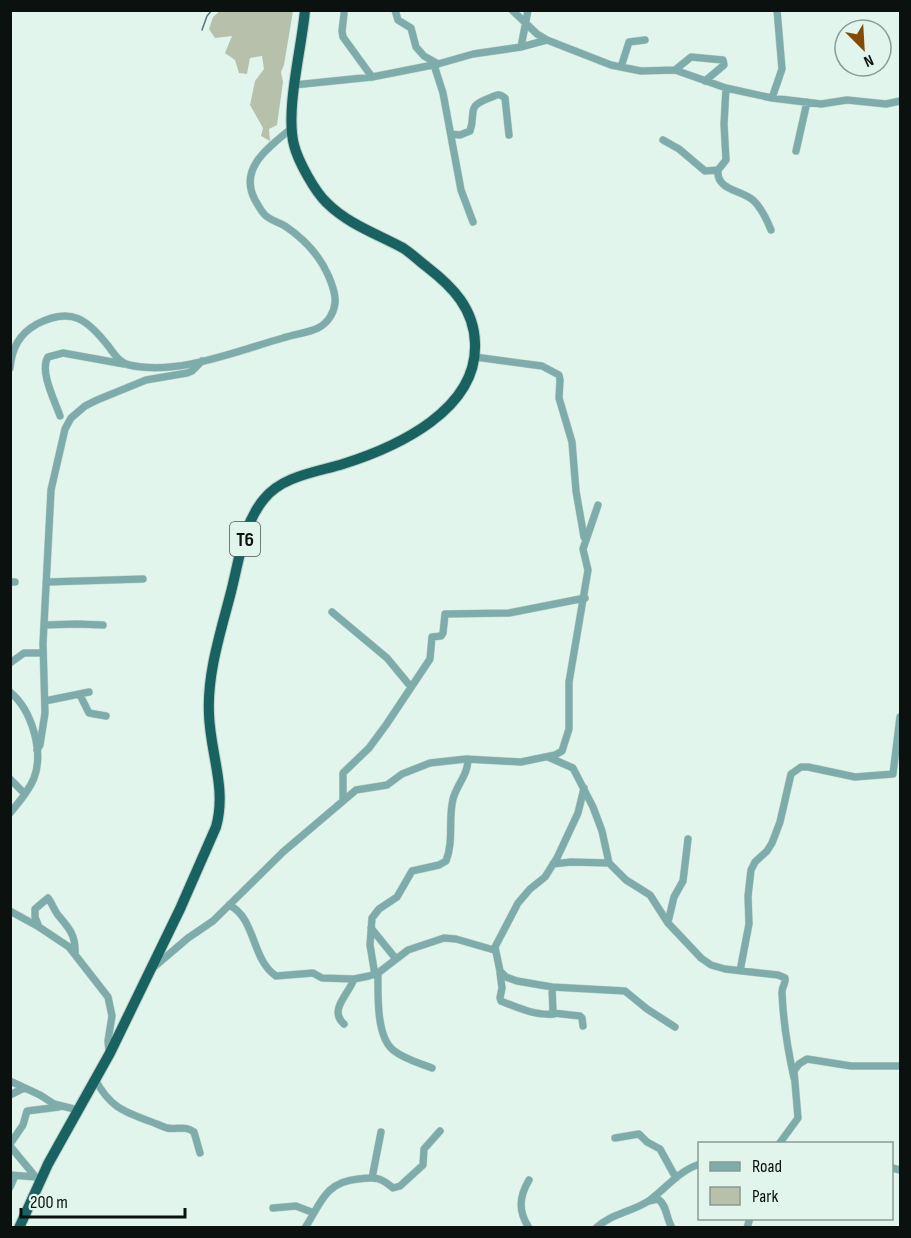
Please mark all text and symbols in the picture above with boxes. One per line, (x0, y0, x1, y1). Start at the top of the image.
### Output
north arrow (833, 18, 893, 78)
text: N (861, 50, 876, 71)
road number: T6 (230, 522, 260, 556)
legend (698, 1142, 893, 1220)
text: Road (752, 1156, 782, 1177)
scale bar (21, 1181, 184, 1219)
text: Park (752, 1186, 778, 1207)
text: 200 m (30, 1192, 68, 1213)

